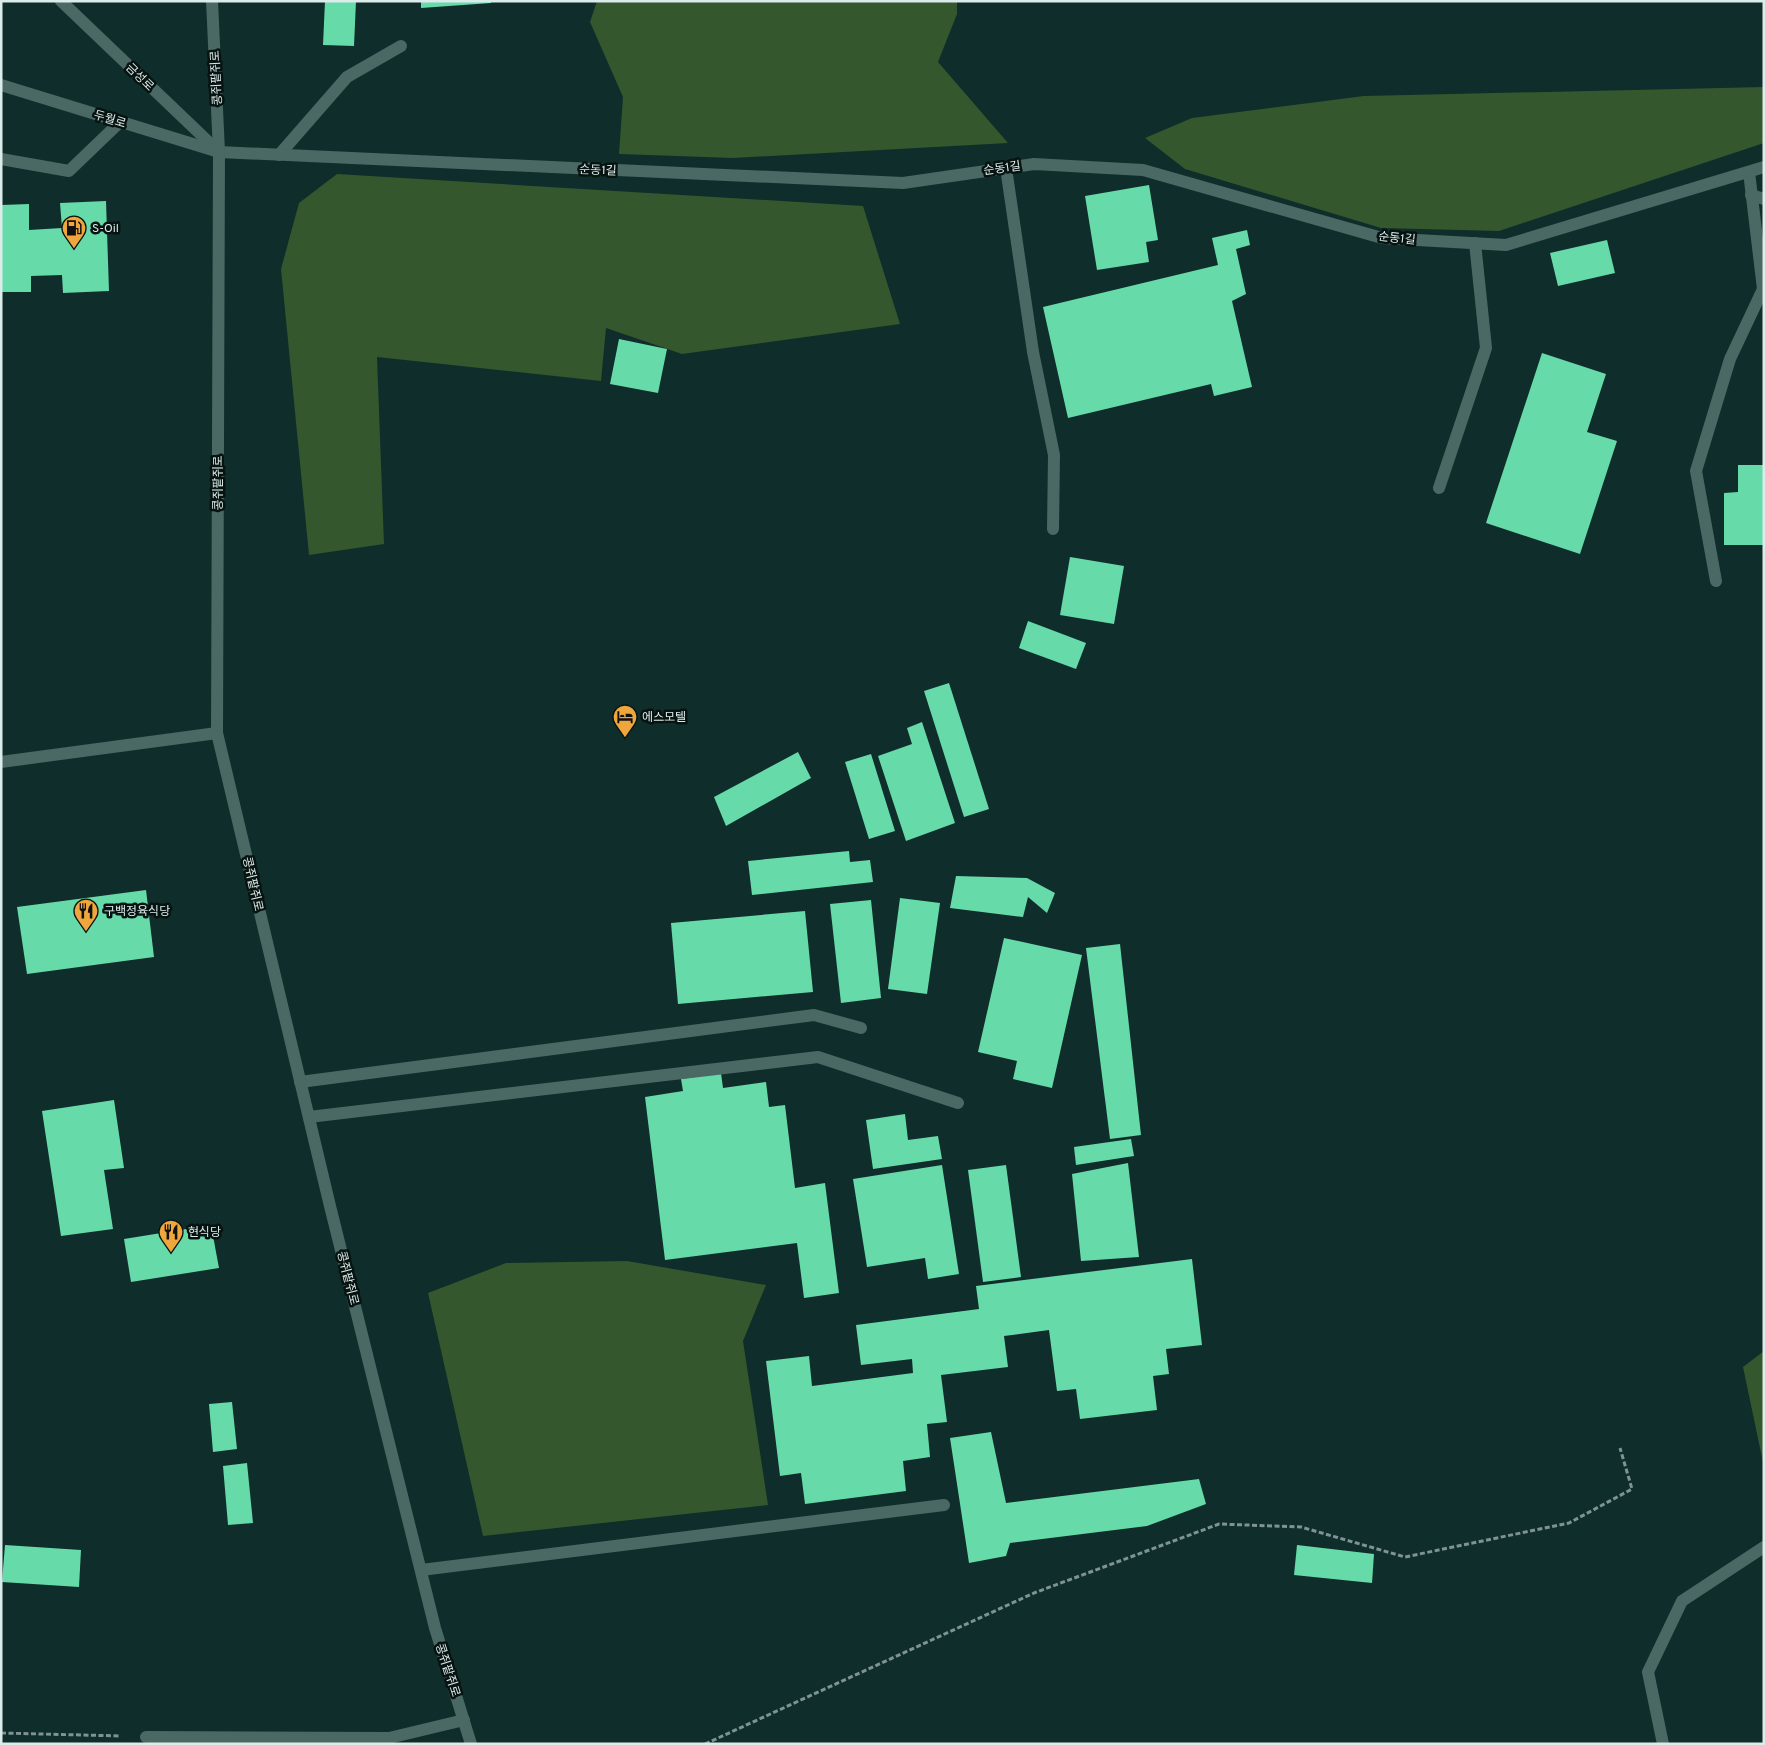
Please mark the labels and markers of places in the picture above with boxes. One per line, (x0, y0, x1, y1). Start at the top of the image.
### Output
fuel station icon: S-Oil (61, 215, 87, 249)
place label: S-Oil (92, 221, 119, 237)
hotel icon: 에스모텔 (612, 704, 638, 738)
place label: 에스모텔 (642, 710, 686, 726)
restaurant icon: 구백정육식당 (73, 898, 99, 932)
place label: 구백정육식당 (104, 904, 170, 920)
restaurant icon: 현식당 (158, 1219, 184, 1253)
place label: 현식당 (188, 1225, 221, 1241)

